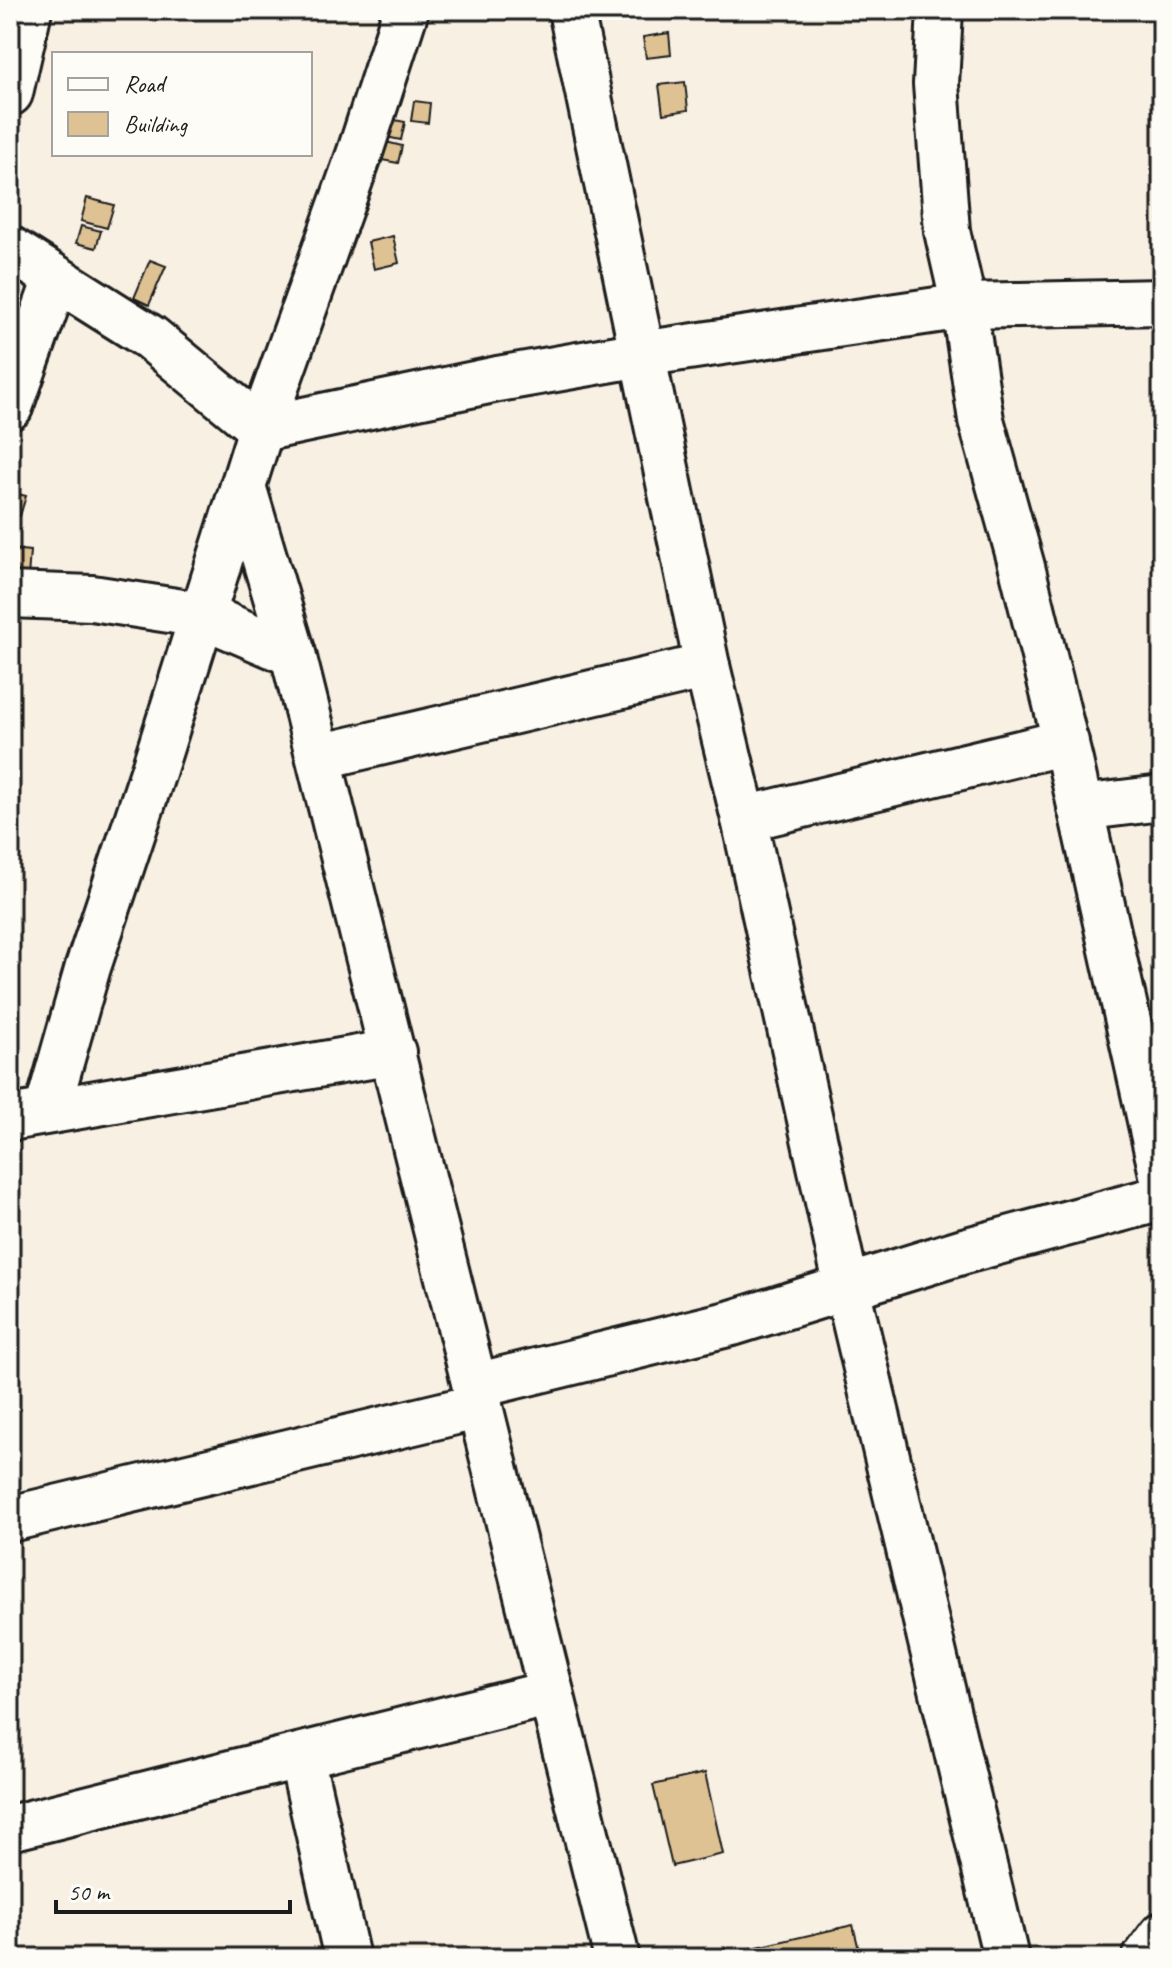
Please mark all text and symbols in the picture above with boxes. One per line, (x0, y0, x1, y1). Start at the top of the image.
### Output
legend (52, 52, 312, 156)
text: Road (124, 69, 168, 99)
text: Building (124, 109, 189, 139)
scale bar (56, 1864, 290, 1914)
text: 50 m (68, 1877, 111, 1907)

